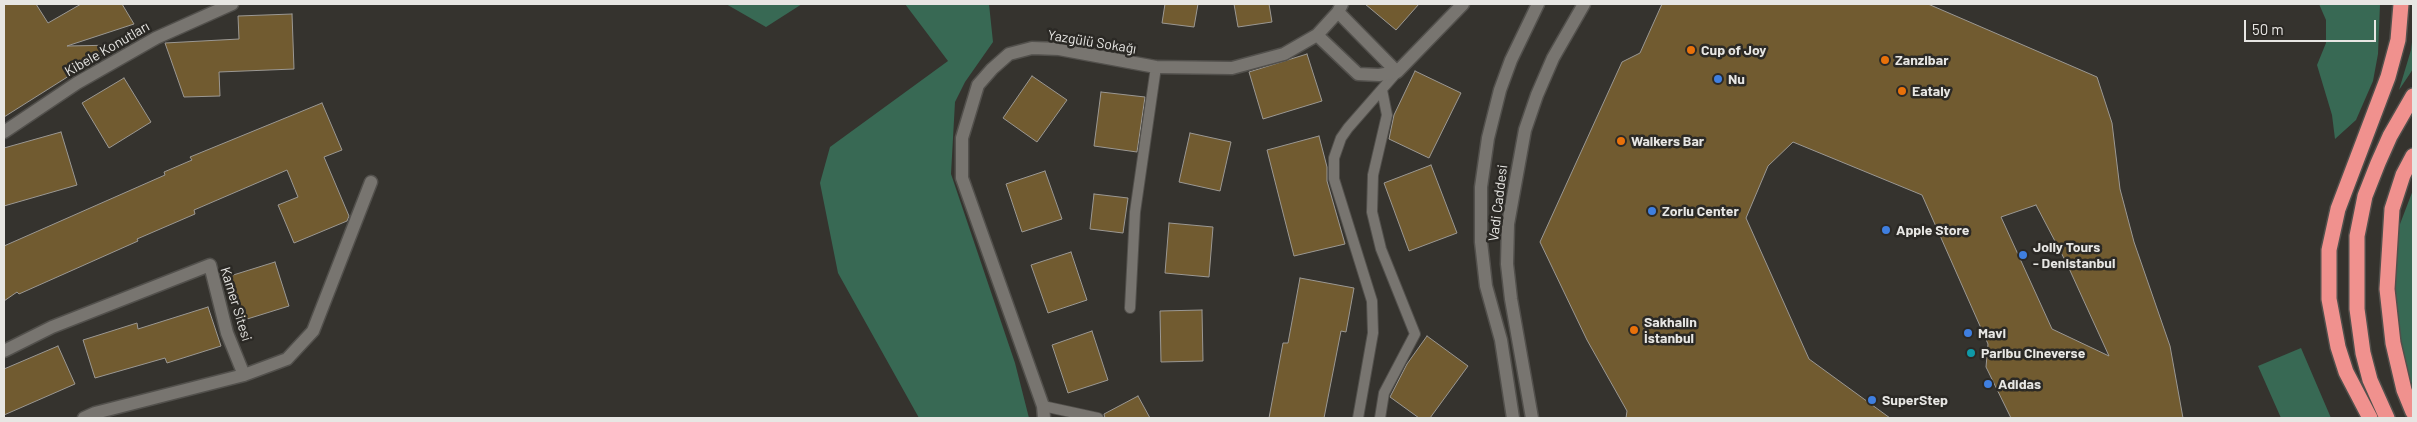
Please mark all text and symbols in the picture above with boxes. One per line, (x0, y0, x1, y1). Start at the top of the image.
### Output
scale bar (2247, 10, 2380, 42)
street label: Kibele Konutları (62, 18, 152, 80)
text: 50 m (2252, 20, 2284, 38)
street label: Yazgülü Sokağı (1046, 27, 1138, 57)
place label: Cup of Joy (1701, 42, 1766, 58)
marker: Cup of Joy (1685, 44, 1697, 56)
place label: Zanzibar (1895, 52, 1949, 68)
marker: Zanzibar (1879, 54, 1891, 66)
place label: Nu (1728, 71, 1745, 87)
marker: Nu (1712, 73, 1724, 85)
place label: Eataly (1912, 83, 1951, 99)
marker: Eataly (1896, 85, 1908, 97)
place label: Walkers Bar (1631, 133, 1704, 149)
marker: Walkers Bar (1615, 135, 1627, 147)
street label: Vadi Caddesi (1485, 164, 1511, 242)
place label: Zorlu Center (1662, 203, 1739, 219)
marker: Zorlu Center (1646, 205, 1658, 217)
place label: Apple Store (1896, 222, 1969, 238)
marker: Apple Store (1880, 224, 1892, 236)
place label: Jolly Tours - Denistanbul (2033, 239, 2115, 272)
marker: Jolly Tours - Denistanbul (2017, 249, 2029, 261)
street label: Kamer Sitesi (217, 265, 255, 343)
place label: Sakhalin İstanbul (1644, 314, 1697, 347)
marker: Sakhalin İstanbul (1628, 324, 1640, 336)
place label: Mavi (1978, 325, 2006, 341)
marker: Mavi (1962, 327, 1974, 339)
place label: Paribu Cineverse (1981, 345, 2085, 361)
marker: Paribu Cineverse (1965, 347, 1977, 359)
place label: Adidas (1998, 376, 2041, 392)
marker: Adidas (1982, 378, 1994, 390)
place label: SuperStep (1882, 392, 1948, 408)
marker: SuperStep (1866, 394, 1878, 406)

